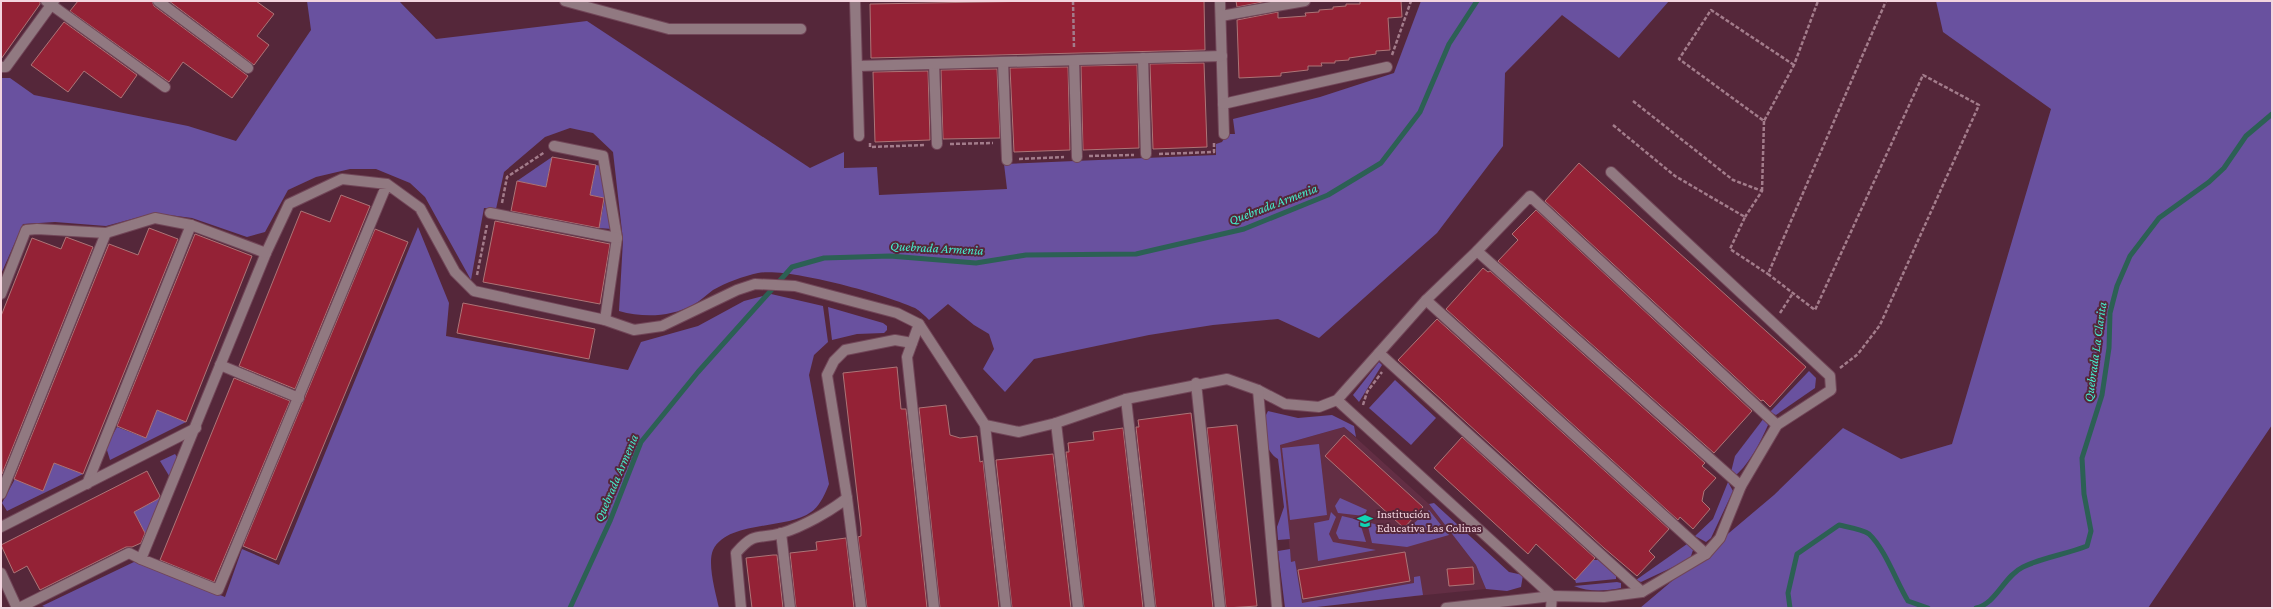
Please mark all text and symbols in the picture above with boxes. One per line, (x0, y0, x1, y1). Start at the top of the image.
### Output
water label: Quebrada Armenia (1227, 180, 1319, 228)
water label: Quebrada Armenia (890, 238, 984, 258)
water label: Quebrada La Clarita (2081, 301, 2109, 403)
water label: Quebrada Armenia (591, 432, 641, 524)
place label: Institución Educativa Las Colinas (1377, 507, 1482, 535)
school or university icon: Institución Educativa Las Colinas (1356, 512, 1374, 530)

